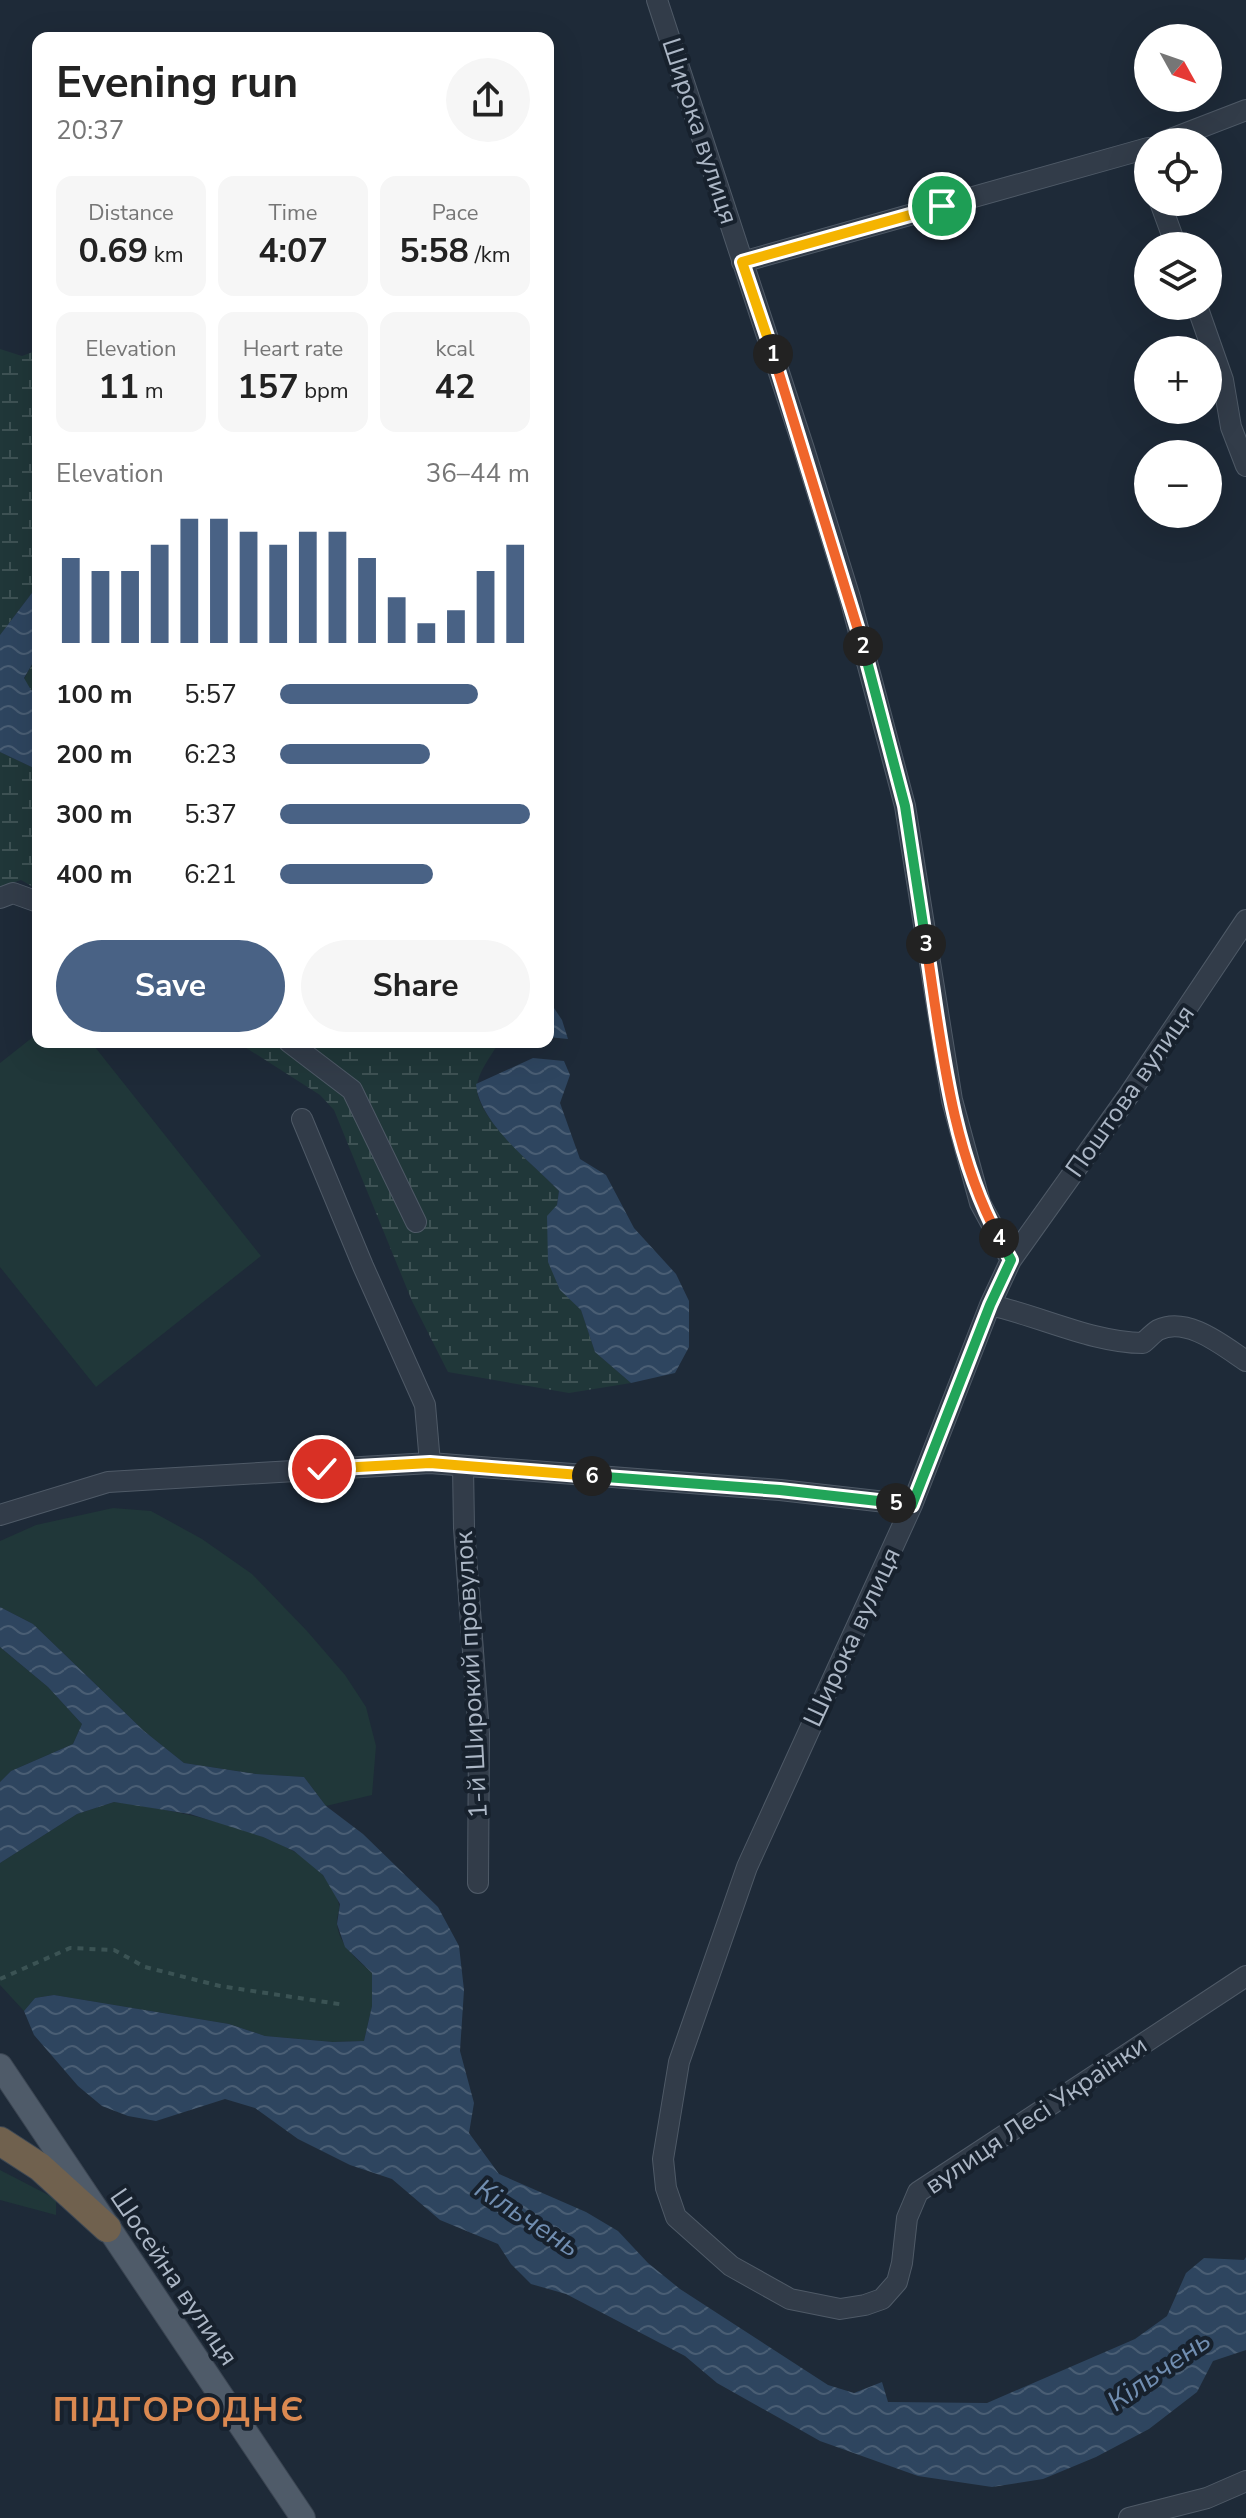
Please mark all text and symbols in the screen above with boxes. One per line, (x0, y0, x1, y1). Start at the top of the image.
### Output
north arrow (1134, 24, 1222, 112)
map controls (1134, 24, 1222, 528)
street label: Широка вулиця (653, 33, 747, 229)
text: Evening run (56, 53, 298, 113)
button: share (446, 58, 530, 142)
text: 20:37 (56, 113, 124, 148)
button: locate (1134, 128, 1222, 216)
pin (908, 172, 976, 240)
icon: arrive (920, 184, 964, 228)
text: Distance (88, 198, 174, 228)
text: Time (269, 198, 317, 228)
text: Pace (432, 198, 478, 228)
text: 0.69 (78, 228, 148, 274)
text: 4:07 (258, 228, 328, 274)
text: 5:58 (399, 228, 469, 274)
button: layers (1134, 232, 1222, 320)
text: km (148, 240, 184, 270)
text: /km (469, 240, 511, 270)
text: Elevation (85, 334, 177, 364)
text: Heart rate (243, 334, 343, 364)
text: kcal (436, 334, 475, 364)
pin: 1 (753, 334, 793, 374)
button: + (1134, 336, 1222, 424)
text: 1 (766, 339, 780, 369)
text: 11 (98, 364, 139, 410)
text: 157 (237, 364, 299, 410)
text: 42 (435, 364, 475, 410)
text: m (139, 376, 164, 406)
text: bpm (299, 376, 349, 406)
button: − (1134, 440, 1222, 528)
text: Elevation (56, 456, 164, 491)
text: 36–44 m (426, 456, 530, 491)
pin: 2 (843, 626, 883, 666)
text: 2 (856, 631, 870, 661)
text: 100 m (56, 677, 133, 712)
text: 5:57 (184, 677, 237, 712)
text: 200 m (56, 737, 133, 772)
text: 6:23 (184, 737, 237, 772)
text: 300 m (56, 797, 133, 832)
text: 5:37 (184, 797, 237, 832)
text: 400 m (56, 857, 133, 892)
text: 6:21 (184, 857, 237, 892)
pin: 3 (906, 924, 946, 964)
text: 3 (919, 929, 933, 959)
button: Save (56, 940, 285, 1032)
button: Share (301, 940, 530, 1032)
street label: Поштова вулиця (1057, 998, 1203, 1184)
pin: 4 (979, 1218, 1019, 1258)
text: 4 (992, 1223, 1006, 1253)
pin (288, 1435, 356, 1503)
icon: check (300, 1447, 344, 1491)
pin: 6 (572, 1456, 612, 1496)
text: 6 (585, 1461, 599, 1491)
pin: 5 (876, 1483, 916, 1523)
text: 5 (889, 1488, 903, 1518)
street label: 1-й Широкий провулок (446, 1530, 496, 1820)
street label: Широка вулиця (795, 1542, 909, 1732)
street label: вулиця Лесі Українки (918, 2028, 1154, 2202)
water label: Кільчень (467, 2170, 587, 2266)
street label: Шосейна вулиця (102, 2182, 246, 2372)
water label: Кільчень (1100, 2322, 1218, 2420)
district label: ПІДГОРОДНЄ (53, 2387, 305, 2433)

